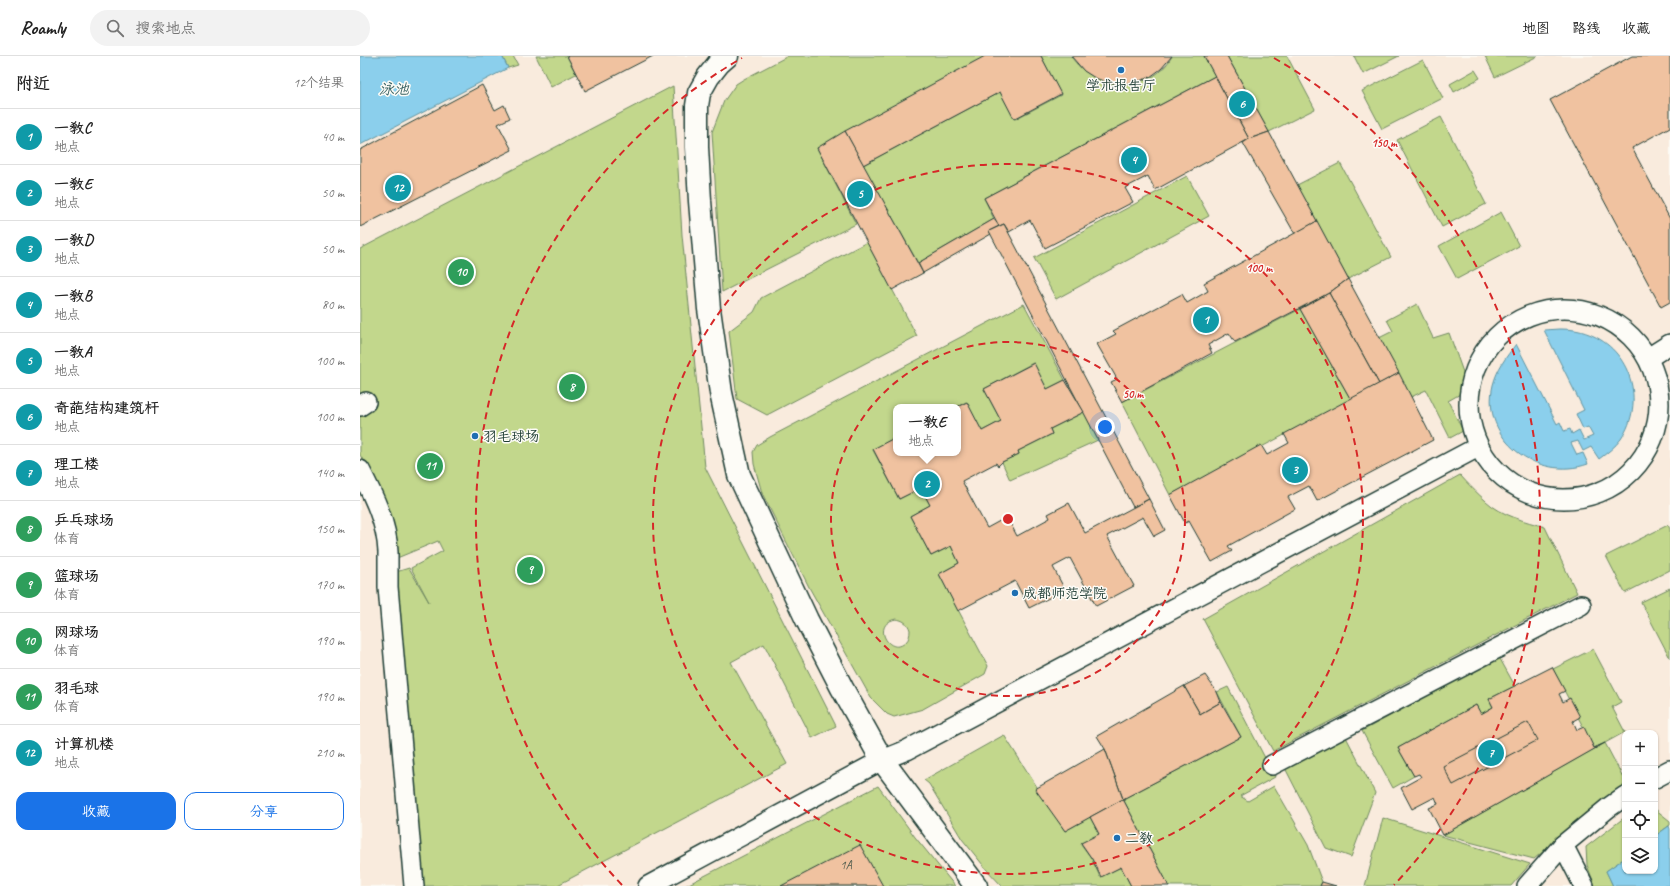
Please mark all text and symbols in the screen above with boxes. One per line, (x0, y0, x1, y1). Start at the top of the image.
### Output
search box (90, 10, 370, 46)
text: Roamly (20, 16, 66, 40)
icon: search (104, 17, 126, 39)
text: 搜索地点 (136, 19, 196, 38)
text: 地图 (1522, 20, 1550, 37)
text: 路线 (1572, 20, 1600, 37)
text: 收藏 (1622, 20, 1650, 37)
marker: 学术报告厅 (1116, 65, 1126, 75)
text: 附近 (16, 73, 50, 94)
text: 12个结果 (293, 75, 344, 91)
place label: 学术报告厅 (1086, 77, 1156, 94)
water label: 泳池 (379, 80, 410, 99)
pin: 6 (1229, 89, 1255, 119)
text: 一教C (54, 119, 91, 138)
text: 1 (26, 129, 32, 145)
text: 40 m (322, 129, 344, 145)
text: 150 m (1371, 135, 1398, 151)
text: 地点 (54, 139, 80, 155)
pin: 4 (1121, 145, 1147, 175)
pin: 12 (385, 173, 411, 203)
text: 一教E (54, 175, 92, 194)
pin: 5 (847, 179, 873, 209)
text: 2 (26, 185, 32, 201)
text: 50 m (322, 185, 344, 201)
text: 地点 (54, 195, 80, 211)
text: 一教D (54, 231, 93, 250)
text: 3 (26, 241, 32, 257)
text: 50 m (322, 241, 344, 257)
text: 地点 (54, 251, 80, 267)
pin: 10 (448, 257, 474, 287)
text: 100 m (1246, 260, 1273, 276)
text: 一教B (54, 287, 92, 306)
text: 4 (26, 297, 32, 313)
text: 80 m (322, 297, 344, 313)
pin: 1 (1193, 305, 1219, 335)
text: 地点 (54, 307, 80, 323)
text: 一教A (54, 343, 92, 362)
text: 5 (26, 353, 32, 369)
text: 100 m (316, 353, 344, 369)
text: 地点 (54, 363, 80, 379)
pin: 8 (559, 372, 585, 402)
text: 50 m (1123, 386, 1144, 402)
text: 奇葩结构建筑杆 (54, 399, 159, 418)
popup (893, 404, 961, 456)
text: 6 (26, 409, 32, 425)
text: 100 m (316, 409, 344, 425)
text: 一教E (908, 413, 946, 432)
your location (1095, 417, 1115, 437)
text: 地点 (54, 419, 80, 435)
place label: 羽毛球场 (483, 428, 539, 445)
marker: 羽毛球场 (470, 431, 480, 441)
text: 地点 (908, 433, 934, 449)
pin: 11 (417, 451, 443, 481)
text: 理工楼 (54, 455, 99, 474)
pin: 3 (1282, 455, 1308, 485)
text: 7 (26, 465, 32, 481)
text: 140 m (316, 465, 344, 481)
pin: 2 (914, 469, 940, 499)
text: 地点 (54, 475, 80, 491)
text: 乒乓球场 (54, 511, 114, 530)
centre of rings (1001, 512, 1015, 526)
text: 8 (26, 521, 32, 537)
text: 150 m (316, 521, 344, 537)
text: 体育 (54, 531, 80, 547)
pin: 9 (517, 555, 543, 585)
text: 篮球场 (54, 567, 99, 586)
text: 9 (26, 577, 32, 593)
text: 170 m (316, 577, 344, 593)
place label: 成都师范学院 (1023, 585, 1107, 602)
text: 体育 (54, 587, 80, 603)
marker: 成都师范学院 (1010, 588, 1020, 598)
text: 网球场 (54, 623, 99, 642)
text: 10 (23, 633, 35, 649)
text: 190 m (316, 633, 344, 649)
text: 体育 (54, 643, 80, 659)
text: 羽毛球 (54, 679, 99, 698)
text: 11 (23, 689, 35, 705)
text: 190 m (316, 689, 344, 705)
text: 体育 (54, 699, 80, 715)
map controls (1622, 730, 1658, 874)
button: + (1622, 730, 1658, 766)
text: 计算机楼 (54, 735, 114, 754)
pin: 7 (1478, 738, 1504, 768)
text: 12 (23, 745, 35, 761)
text: 210 m (316, 745, 344, 761)
text: 地点 (54, 755, 80, 771)
button: − (1622, 766, 1658, 802)
button: 收藏 (16, 792, 176, 830)
button: 分享 (184, 792, 344, 830)
button: locate (1622, 802, 1658, 838)
place label: 二教 (1125, 830, 1153, 847)
marker: 二教 (1112, 833, 1122, 843)
button: layers (1622, 838, 1658, 874)
house number: 1A (840, 857, 853, 873)

